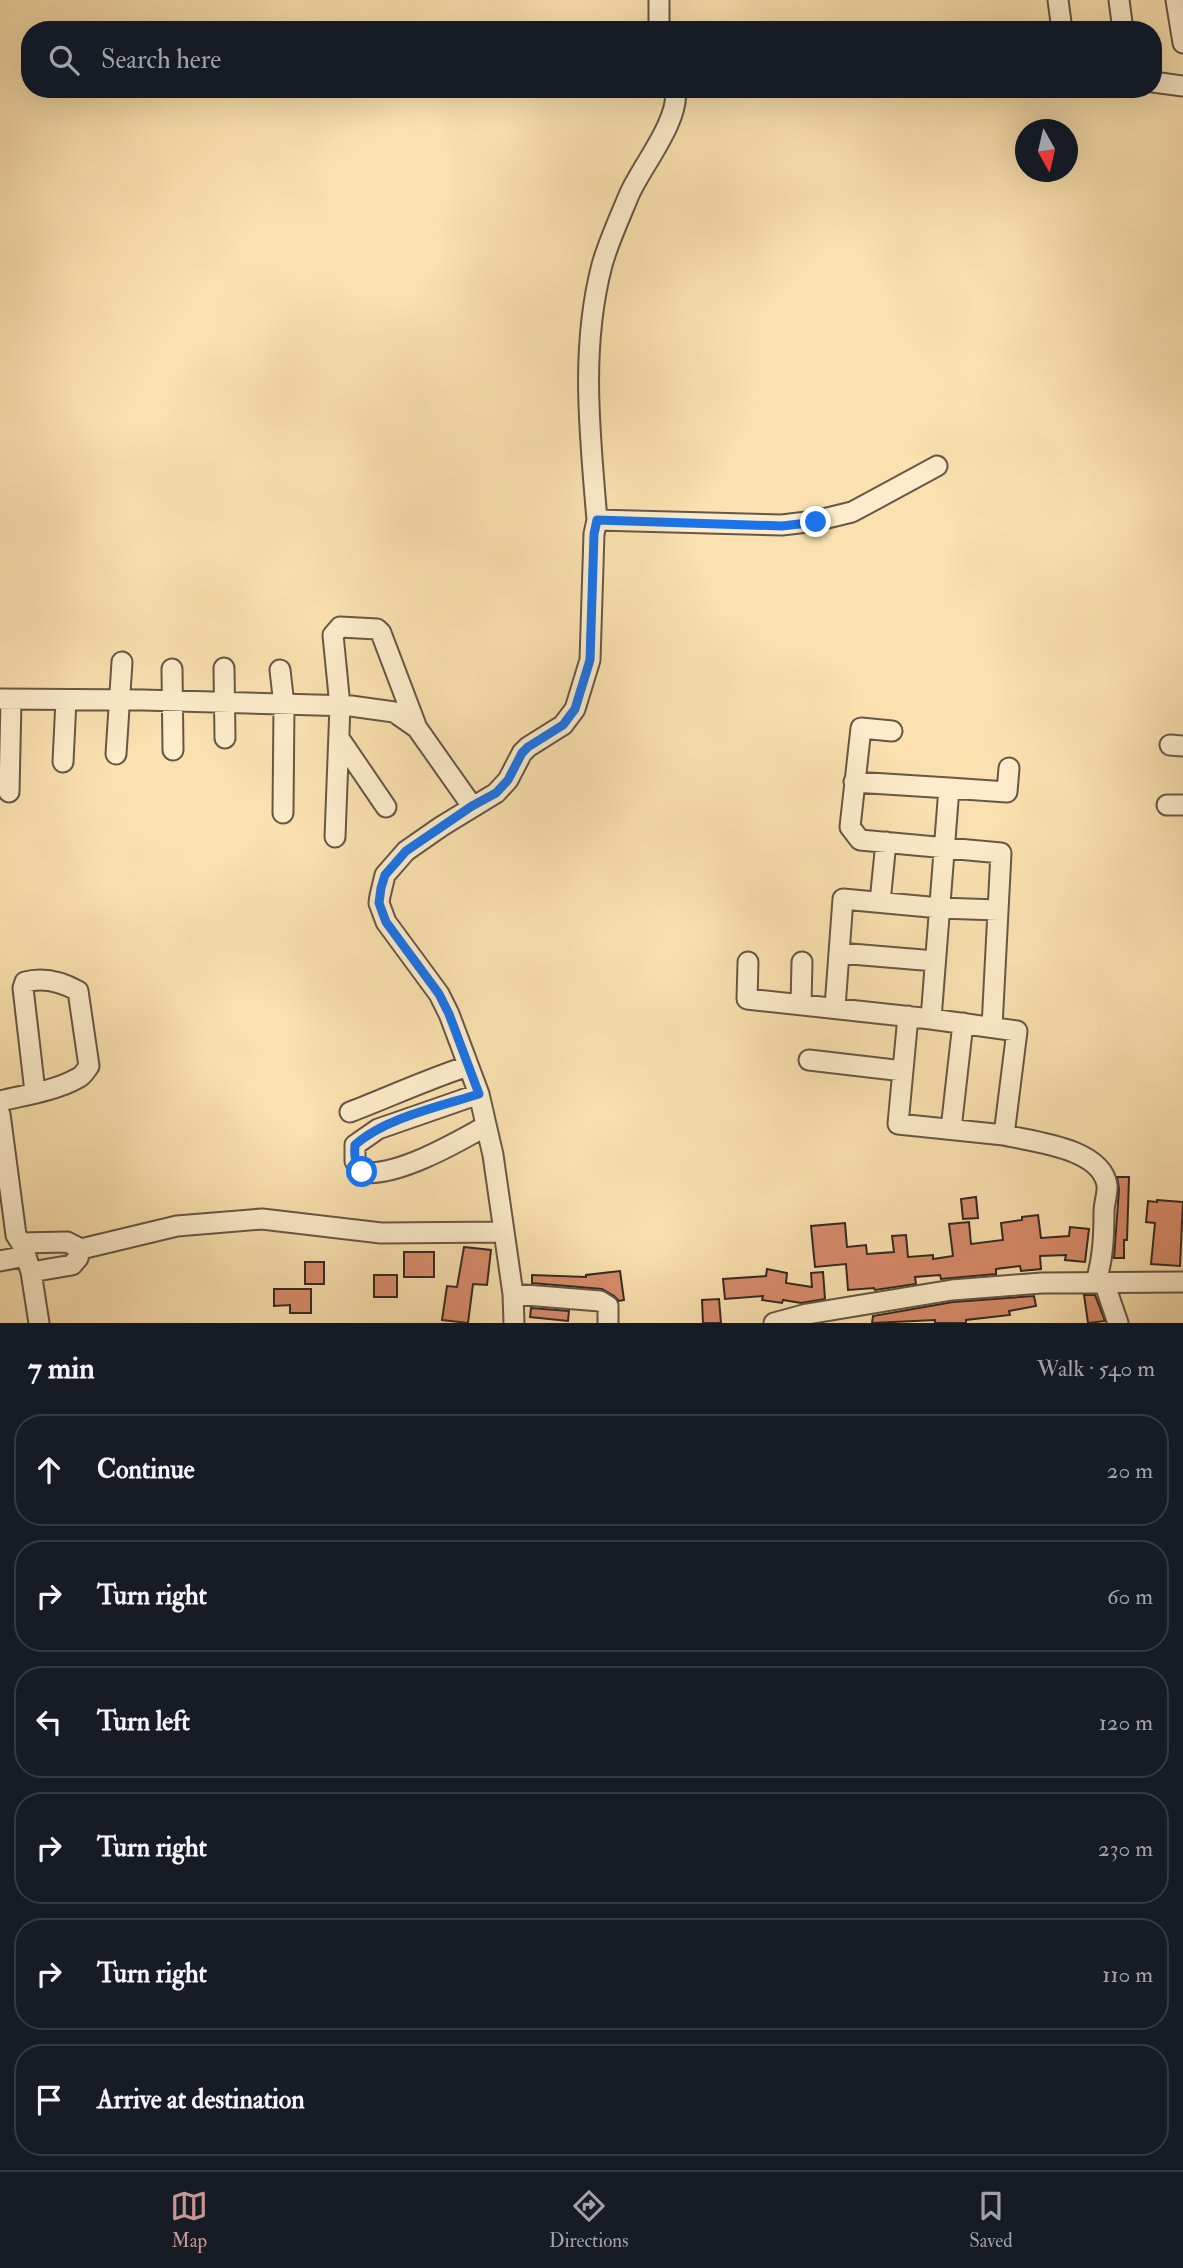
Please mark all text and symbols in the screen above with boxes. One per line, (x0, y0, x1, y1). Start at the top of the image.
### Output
search box (21, 21, 1162, 98)
icon: search (45, 41, 83, 79)
text: Search here (101, 44, 221, 76)
north arrow (1015, 119, 1078, 182)
route end (800, 506, 831, 537)
route start (346, 1156, 377, 1187)
text: 7 min (28, 1350, 95, 1387)
text: Walk · 540 m (1037, 1354, 1155, 1383)
icon: ahead (30, 1451, 68, 1489)
text: Continue (97, 1454, 195, 1486)
text: 20 m (1107, 1456, 1153, 1485)
icon: right (30, 1577, 68, 1615)
text: Turn right (97, 1580, 207, 1612)
text: 60 m (1107, 1582, 1153, 1611)
icon: left (30, 1703, 68, 1741)
text: Turn left (97, 1706, 190, 1738)
text: 120 m (1099, 1708, 1153, 1737)
icon: right (30, 1829, 68, 1867)
text: Turn right (97, 1832, 207, 1864)
text: 230 m (1098, 1834, 1153, 1863)
icon: right (30, 1955, 68, 1993)
text: Turn right (97, 1958, 207, 1990)
text: 110 m (1102, 1960, 1153, 1989)
icon: arrive (30, 2081, 68, 2119)
text: Arrive at destination (97, 2084, 305, 2116)
tab: Map (170, 2187, 208, 2253)
tab: Directions (549, 2187, 629, 2253)
tab: Saved (969, 2187, 1013, 2253)

